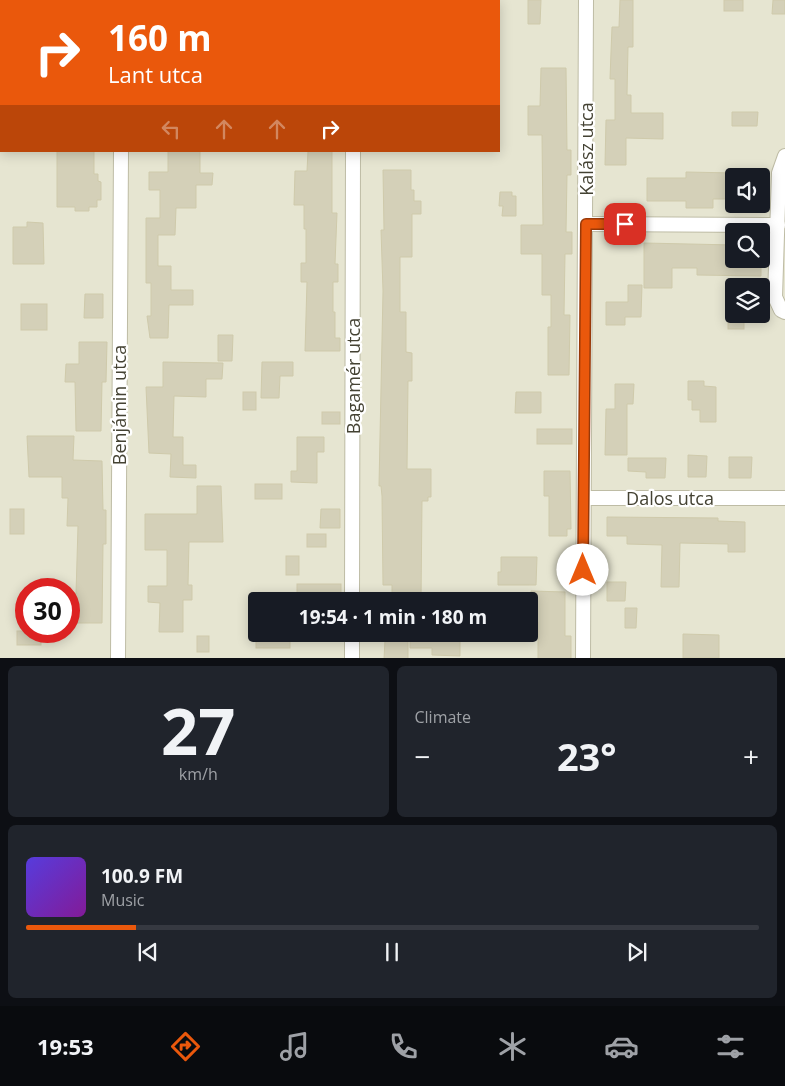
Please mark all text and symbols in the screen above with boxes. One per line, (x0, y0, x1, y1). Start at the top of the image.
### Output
text: 160 m (108, 14, 212, 61)
icon: right (25, 20, 90, 85)
text: Lant utca (108, 59, 203, 89)
street label: Kalász utca (574, 102, 598, 196)
icon: left (157, 115, 185, 143)
icon: ahead (210, 115, 238, 143)
icon: ahead (263, 115, 291, 143)
icon: right (316, 115, 344, 143)
map controls (725, 168, 770, 323)
button: sound (725, 168, 770, 213)
pin (604, 203, 646, 245)
icon: arrive (611, 210, 639, 238)
button: search (725, 223, 770, 268)
button: layers (725, 278, 770, 323)
street label: Bagamér utca (341, 318, 365, 434)
street label: Benjámin utca (107, 345, 131, 465)
street label: Dalos utca (626, 486, 714, 510)
position arrow (556, 543, 608, 595)
speed limit sign: 30 (15, 578, 80, 643)
text: 19:54 · 1 min · 180 m (299, 604, 487, 630)
text: 27 (161, 686, 235, 774)
text: Climate (415, 706, 471, 728)
text: 23° (557, 730, 617, 782)
text: − (415, 737, 431, 775)
text: + (743, 737, 759, 775)
text: km/h (179, 763, 218, 785)
text: 100.9 FM (101, 863, 183, 889)
text: Music (101, 889, 145, 911)
icon: previous (134, 938, 162, 966)
icon: pause (378, 938, 406, 966)
icon: next (623, 938, 651, 966)
icon: directions (168, 1029, 203, 1064)
icon: music (277, 1029, 312, 1064)
icon: phone (386, 1029, 421, 1064)
icon: climate (495, 1029, 530, 1064)
icon: car (604, 1029, 639, 1064)
icon: filters (713, 1029, 748, 1064)
text: 19:53 (37, 1031, 94, 1061)

